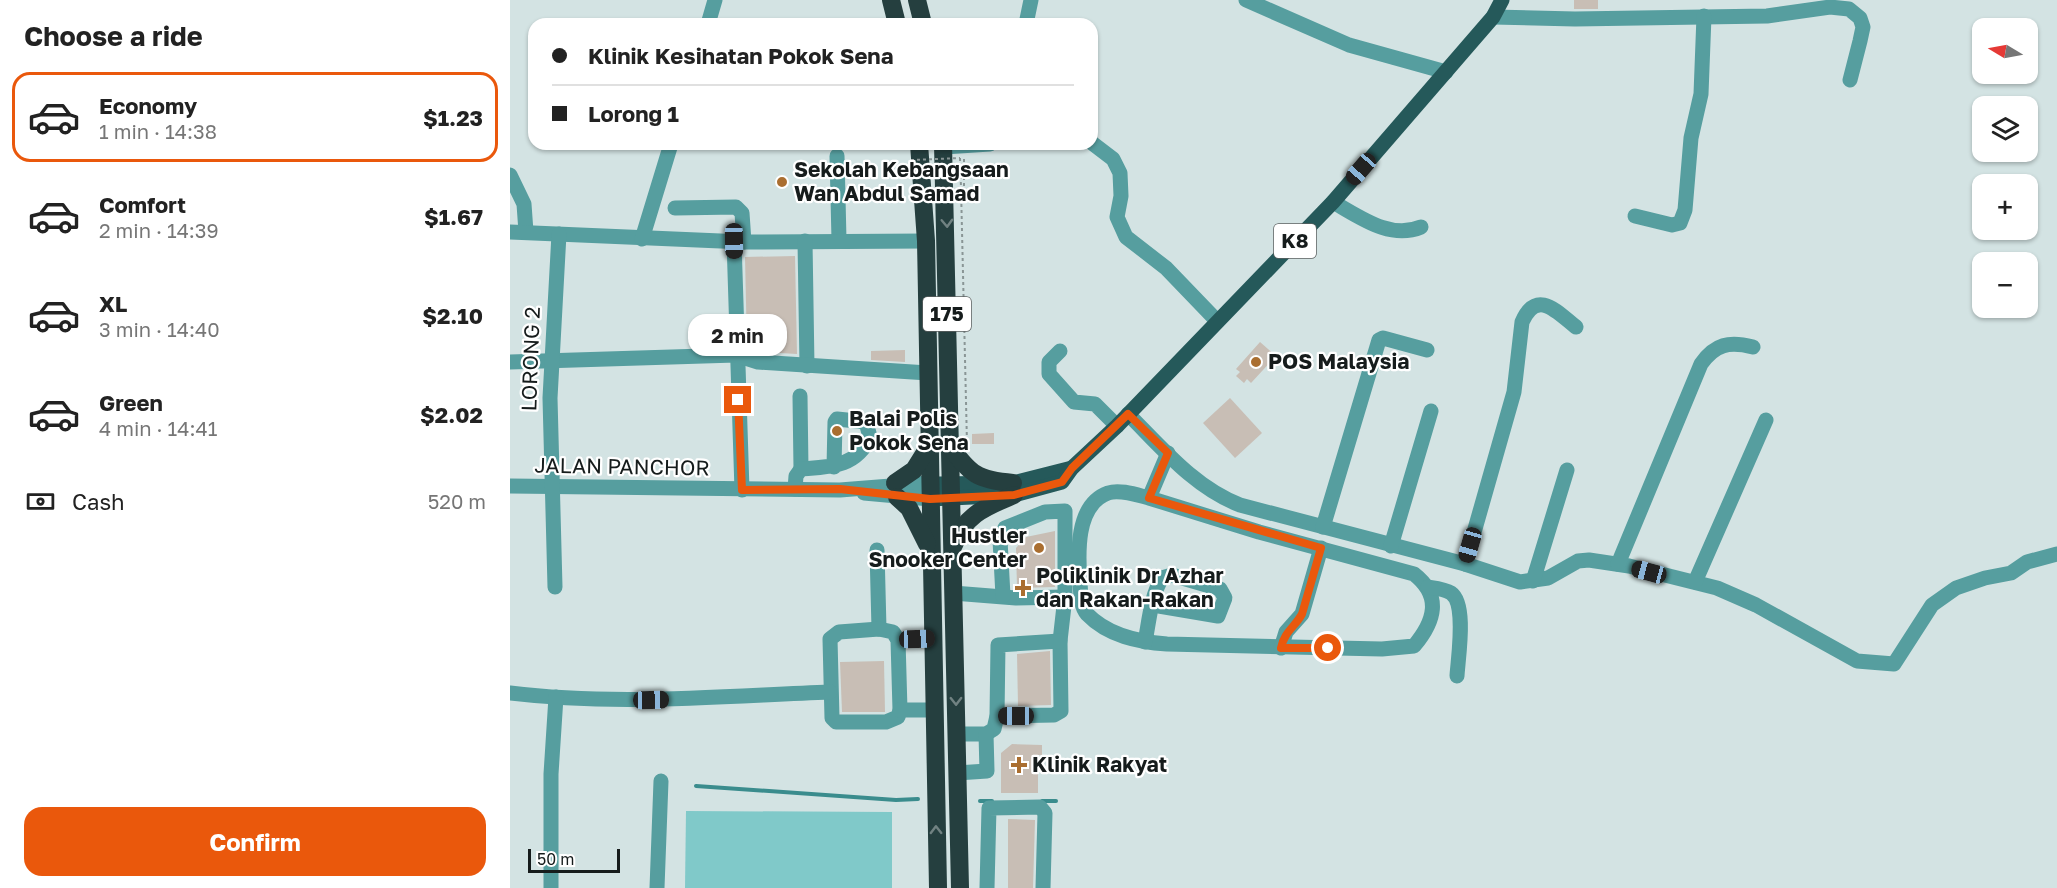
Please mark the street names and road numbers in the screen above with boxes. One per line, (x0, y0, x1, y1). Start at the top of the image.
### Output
road number: K8 (1274, 224, 1316, 258)
road number: 175 (923, 297, 971, 331)
street label: LORONG 2 (515, 306, 545, 412)
street label: JALAN PANCHOR (534, 451, 710, 481)

